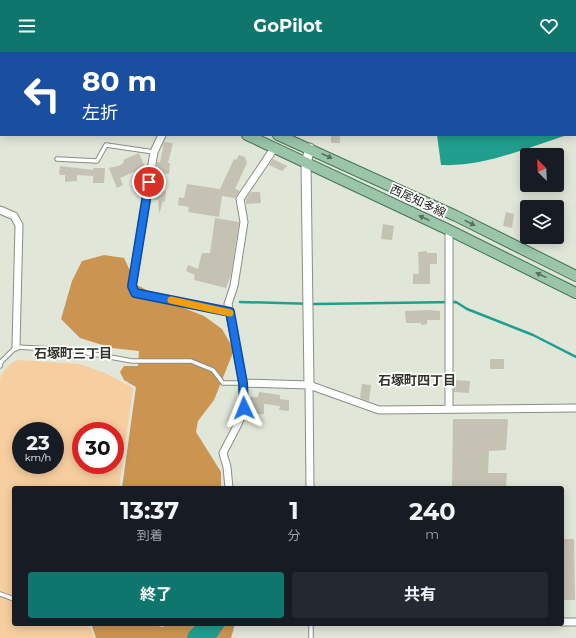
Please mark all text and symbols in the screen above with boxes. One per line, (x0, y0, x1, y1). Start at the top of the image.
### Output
icon: menu (16, 15, 38, 37)
text: GoPilot (253, 15, 323, 37)
icon: heart (538, 15, 560, 37)
text: 80 m (82, 64, 157, 98)
icon: left (16, 68, 68, 120)
text: 左折 (82, 102, 118, 124)
north arrow (520, 148, 564, 192)
map controls (520, 148, 564, 244)
one-way arrow (321, 153, 332, 159)
pin (132, 165, 166, 199)
icon: arrive (138, 171, 160, 193)
street label: 西尾知多線 (388, 181, 449, 220)
button: layers (520, 200, 564, 244)
one-way arrow (419, 215, 430, 221)
one-way arrow (464, 220, 475, 226)
one-way arrow (535, 272, 547, 279)
district label: 石塚町三丁目 (34, 345, 112, 361)
district label: 石塚町四丁目 (378, 372, 456, 388)
position arrow (223, 387, 265, 429)
speed limit sign: 30 (72, 422, 124, 474)
text: 23 (26, 431, 50, 455)
text: km/h (25, 451, 51, 464)
text: 13:37 (120, 496, 179, 525)
text: 1 (289, 496, 299, 525)
text: 240 (409, 497, 456, 526)
text: m (425, 526, 439, 542)
text: 到着 (137, 527, 163, 543)
text: 分 (288, 527, 301, 543)
button: 終了 (28, 572, 284, 618)
button: 共有 (292, 572, 548, 618)

